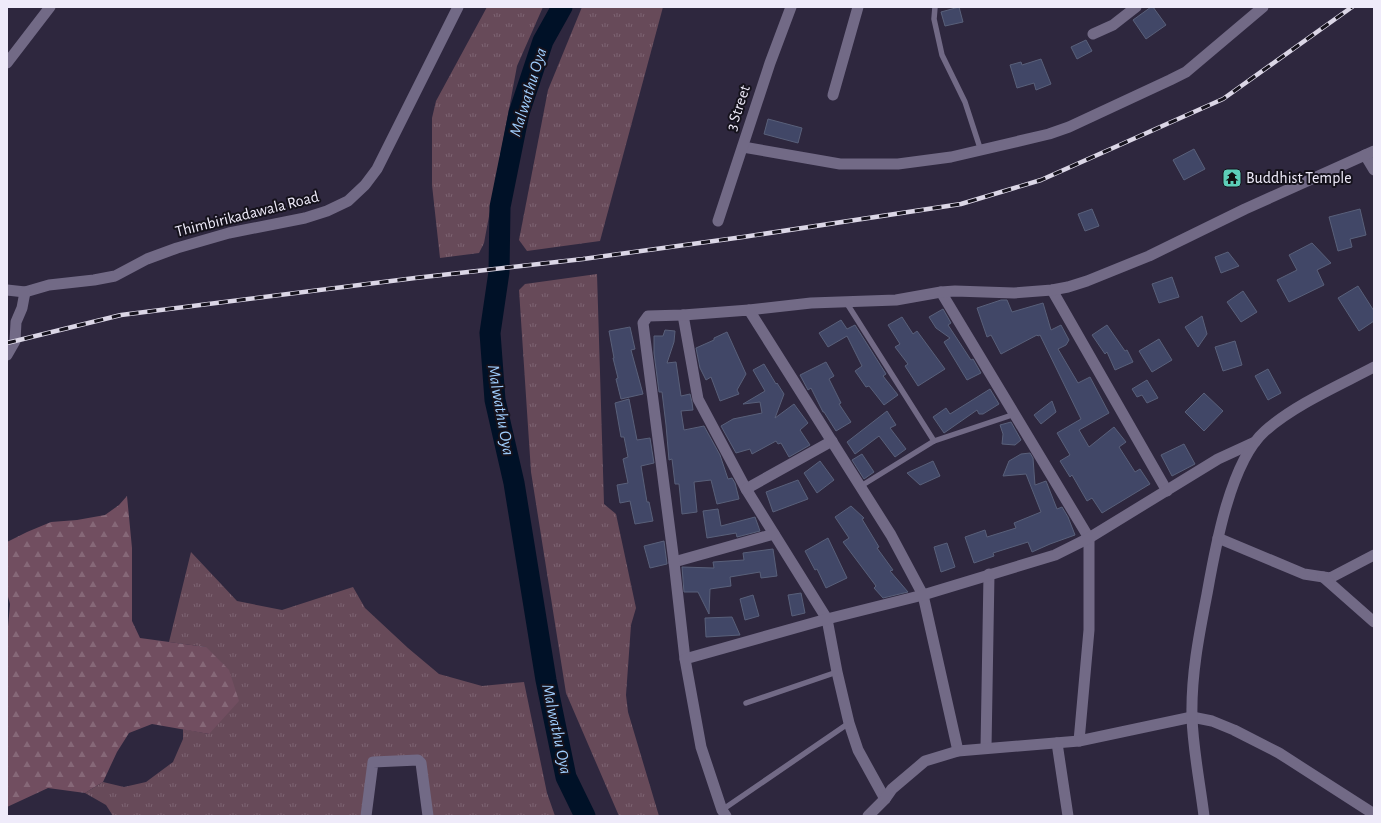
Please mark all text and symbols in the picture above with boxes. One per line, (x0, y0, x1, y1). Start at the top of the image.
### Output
water label: Malwathu Oya (506, 46, 550, 138)
street label: 3 Street (723, 83, 753, 133)
temple icon: Buddhist Temple (1221, 167, 1243, 189)
place label: Buddhist Temple (1246, 170, 1352, 186)
street label: Thimbirikadawala Road (174, 188, 320, 240)
water label: Malwathu Oya (485, 363, 517, 457)
water label: Malwathu Oya (539, 682, 575, 776)

